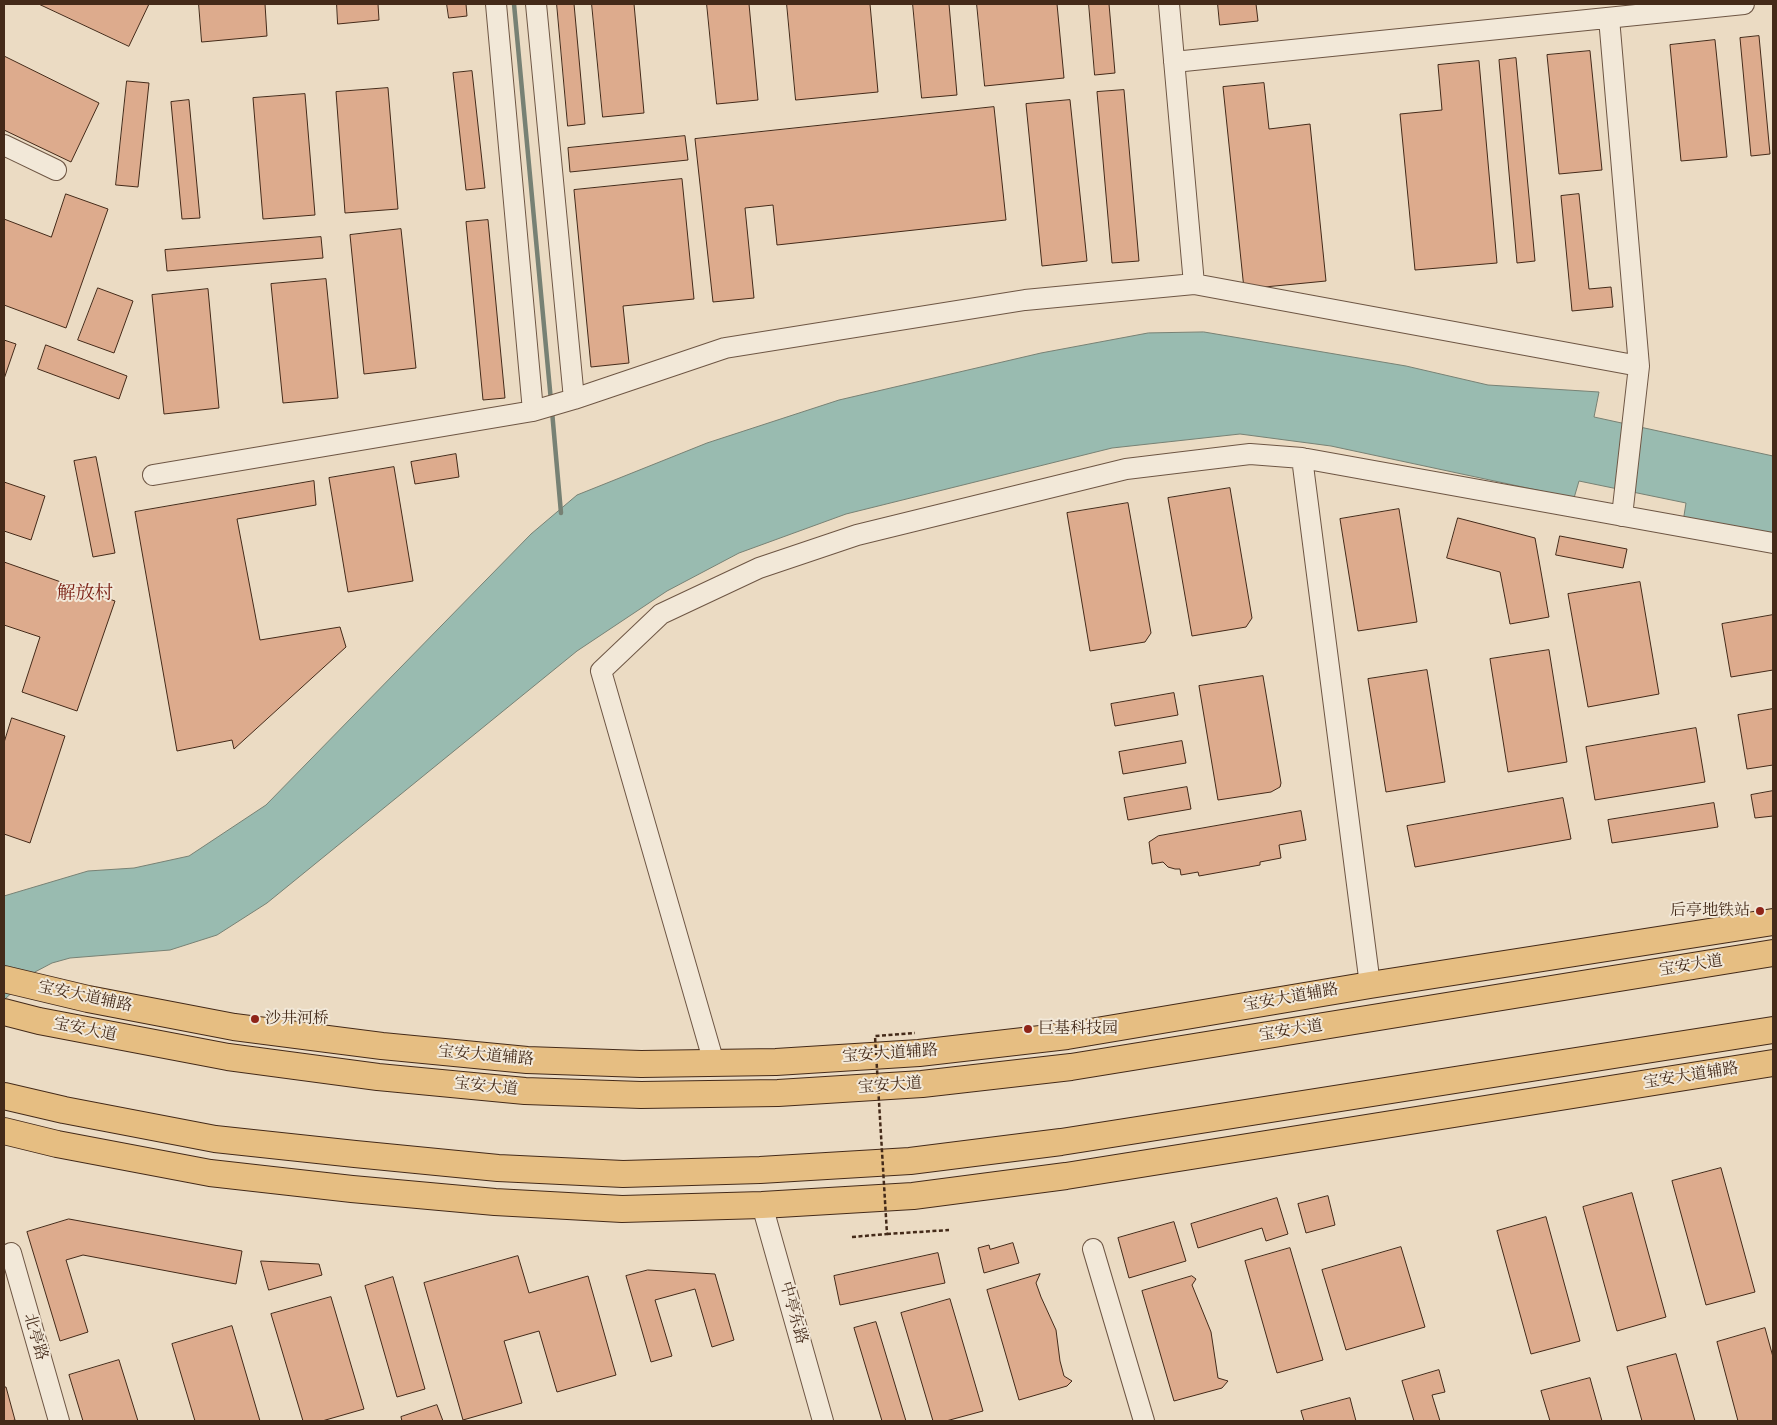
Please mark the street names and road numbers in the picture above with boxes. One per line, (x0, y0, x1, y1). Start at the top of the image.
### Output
street label: 宝安大道 (1658, 952, 1724, 980)
street label: 宝安大道辅路 (36, 978, 134, 1016)
street label: 宝安大道辅路 (1242, 980, 1340, 1016)
street label: 宝安大道 (52, 1014, 118, 1046)
street label: 宝安大道 (1258, 1017, 1324, 1045)
street label: 宝安大道辅路 (841, 1041, 939, 1067)
street label: 宝安大道辅路 (437, 1042, 535, 1070)
street label: 宝安大道辅路 (1642, 1059, 1740, 1093)
street label: 宝安大道 (453, 1074, 519, 1100)
street label: 宝安大道 (857, 1074, 923, 1098)
street label: 中亭东路 (775, 1280, 811, 1346)
street label: 北亭路 (19, 1311, 51, 1363)

